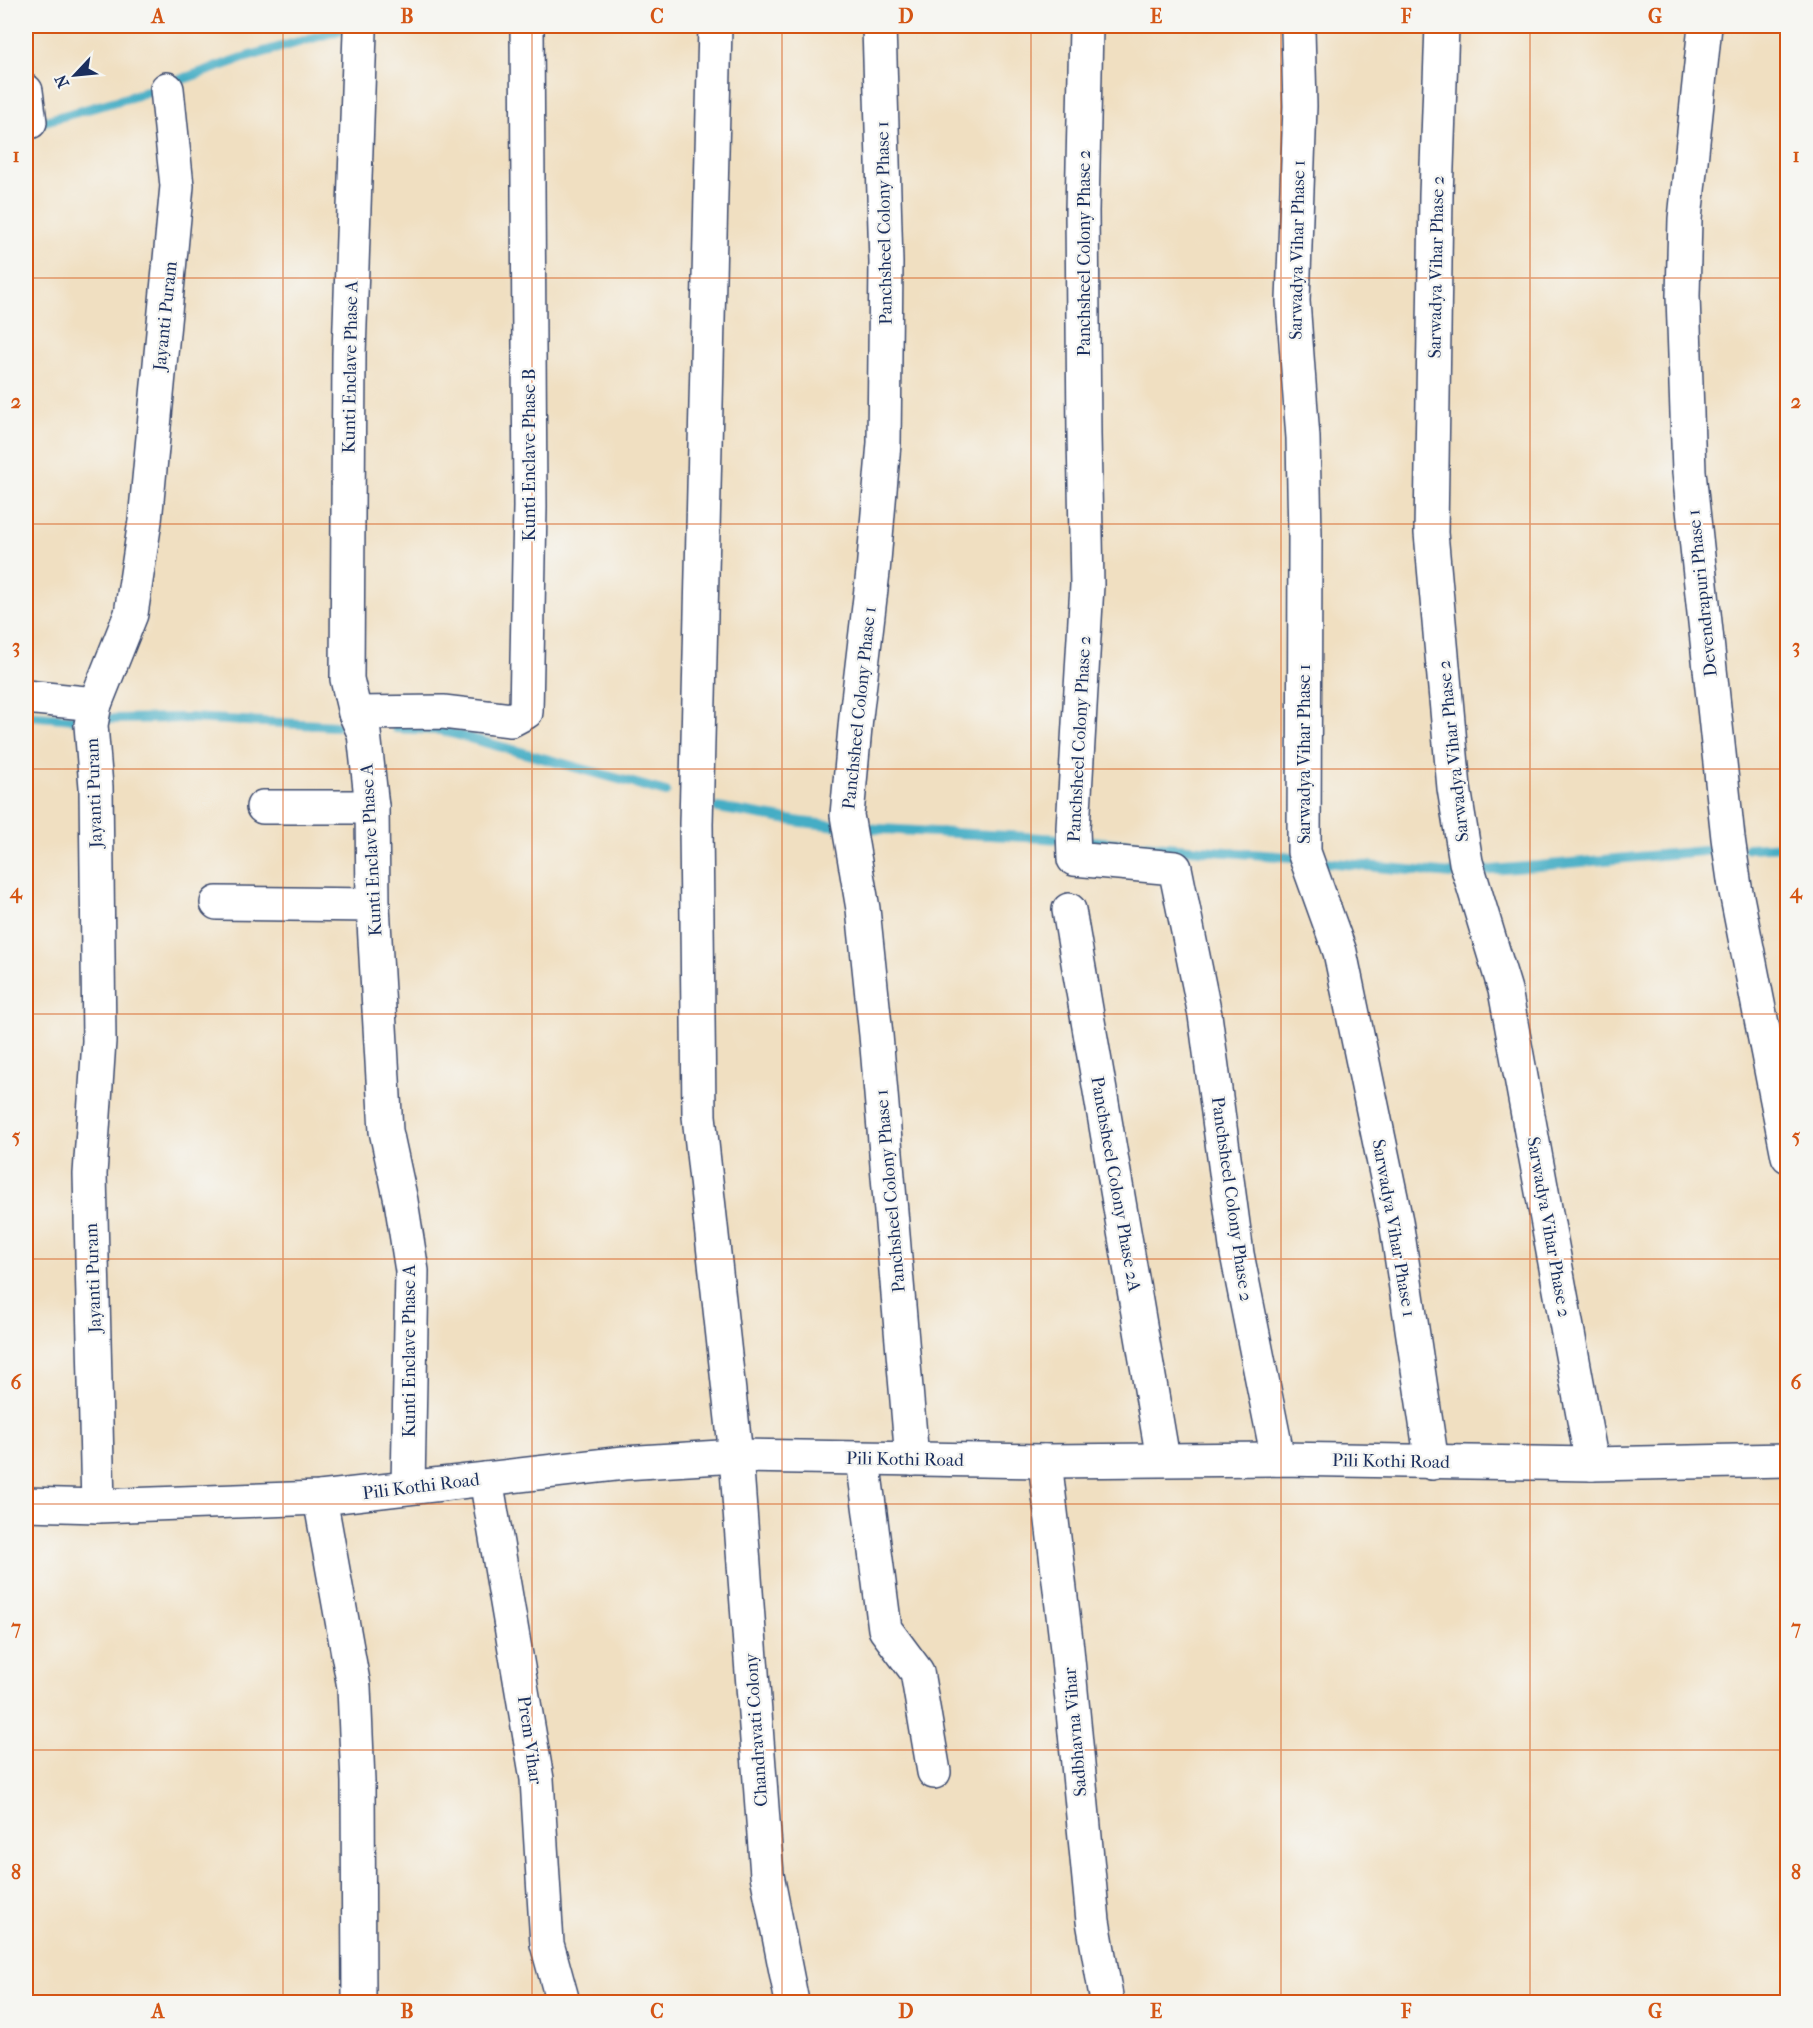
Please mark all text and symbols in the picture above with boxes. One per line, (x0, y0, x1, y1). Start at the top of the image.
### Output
text: A (150, 5, 166, 28)
text: B (400, 5, 414, 28)
text: C (650, 5, 664, 28)
text: D (898, 5, 914, 28)
text: E (1150, 5, 1162, 28)
text: F (1400, 5, 1412, 28)
text: G (1648, 5, 1662, 28)
north arrow (45, 45, 105, 105)
text: N (50, 71, 73, 91)
street label: Panchsheel Colony Phase 1 (872, 121, 897, 325)
text: 1 (12, 144, 20, 167)
text: 1 (1792, 144, 1800, 167)
street label: Panchsheel Colony Phase 2 (1074, 150, 1095, 356)
street label: Sarwadya Vihar Phase 1 (1285, 160, 1310, 340)
street label: Sarwadya Vihar Phase 2 (1424, 175, 1449, 359)
street label: Jayanti Puram (149, 260, 182, 374)
street label: Kunti Enclave Phase A (338, 280, 363, 454)
street label: Kunti Enclave Phase B (519, 369, 540, 541)
text: 2 (11, 390, 21, 413)
text: 2 (1791, 390, 1801, 413)
street label: Devendrapuri Phase 1 (1683, 508, 1722, 678)
street label: Panchsheel Colony Phase 1 (838, 606, 881, 811)
text: 3 (12, 635, 20, 658)
street label: Panchsheel Colony Phase 2 (1064, 635, 1095, 843)
text: 3 (1792, 635, 1800, 658)
street label: Sarwadya Vihar Phase 2 (1433, 659, 1473, 843)
street label: Sarwadya Vihar Phase 1 (1294, 664, 1315, 844)
street label: Jayanti Puram (82, 738, 107, 850)
street label: Kunti Enclave Phase A (356, 763, 387, 937)
text: 4 (9, 880, 23, 904)
text: 4 (1789, 880, 1803, 904)
street label: Panchsheel Colony Phase 2A (1086, 1075, 1145, 1294)
street label: Panchsheel Colony Phase 1 (871, 1088, 910, 1293)
street label: Panchsheel Colony Phase 2 (1207, 1095, 1256, 1303)
text: 5 (12, 1125, 21, 1148)
text: 5 (1792, 1125, 1801, 1148)
street label: Sarwadya Vihar Phase 2 (1522, 1135, 1575, 1319)
street label: Sarwadya Vihar Phase 1 (1368, 1138, 1419, 1319)
street label: Jayanti Puram (81, 1223, 106, 1335)
street label: Kunti Enclave Phase A (399, 1264, 420, 1437)
text: 6 (11, 1371, 23, 1394)
text: 6 (1791, 1371, 1803, 1394)
street label: Pili Kothi Road (846, 1448, 964, 1471)
street label: Pili Kothi Road (1332, 1450, 1450, 1473)
street label: Pili Kothi Road (361, 1469, 481, 1504)
text: 7 (10, 1616, 21, 1639)
text: 7 (1790, 1616, 1801, 1639)
street label: Chandravati Colony (741, 1651, 772, 1807)
street label: Sadbhavna Vihar (1059, 1666, 1092, 1797)
street label: Prem Vihar (513, 1694, 546, 1786)
text: 8 (11, 1861, 21, 1884)
text: 8 (1791, 1861, 1801, 1884)
text: A (150, 2000, 166, 2023)
text: B (400, 2000, 414, 2023)
text: C (650, 2000, 664, 2023)
text: D (898, 2000, 914, 2023)
text: E (1150, 2000, 1162, 2023)
text: F (1400, 2000, 1412, 2023)
text: G (1648, 2000, 1662, 2023)

